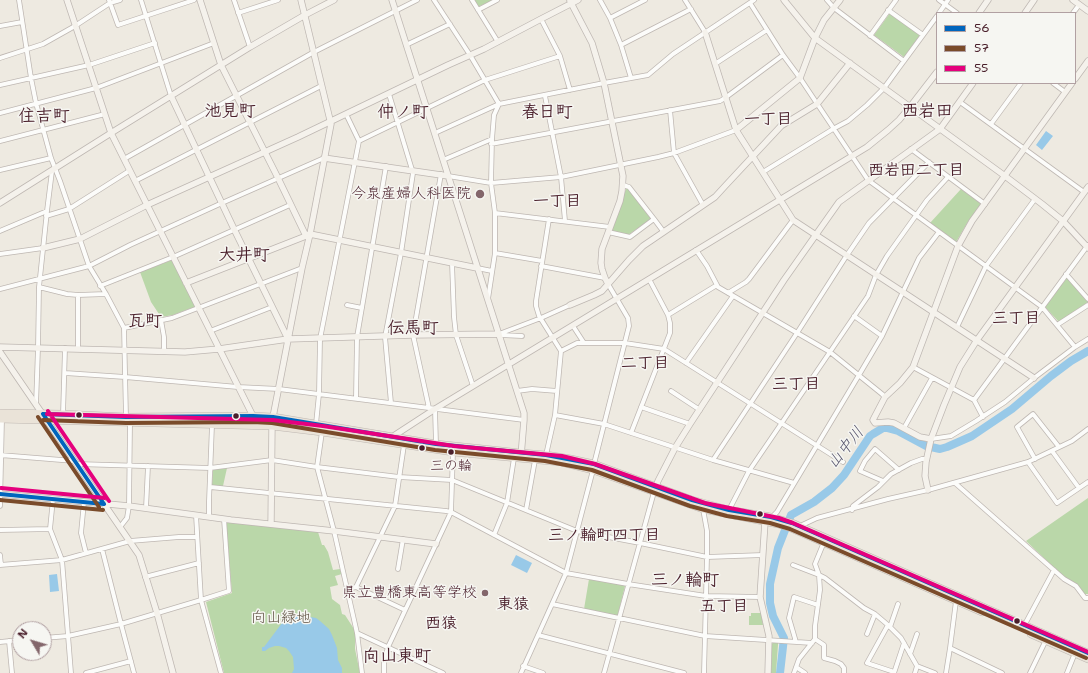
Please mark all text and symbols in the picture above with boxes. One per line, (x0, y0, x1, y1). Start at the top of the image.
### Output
legend (936, 12, 1076, 84)
text: 56 (974, 20, 990, 36)
text: 57 (974, 40, 989, 56)
text: 55 (974, 60, 988, 76)
district label: 池見町 (205, 102, 255, 122)
district label: 西岩田 (902, 102, 952, 122)
district label: 仲ノ町 (378, 103, 428, 123)
district label: 春日町 (522, 103, 572, 123)
district label: 住吉町 (19, 107, 69, 127)
district label: 一丁目 (744, 110, 792, 130)
district label: 西岩田二丁目 (868, 161, 964, 181)
place label: 今泉産婦人科医院 (351, 185, 471, 203)
marker: 今泉産婦人科医院 (474, 188, 486, 200)
district label: 一丁目 (533, 192, 581, 212)
district label: 大井町 (219, 246, 269, 266)
district label: 三丁目 (992, 309, 1040, 329)
district label: 瓦町 (128, 312, 162, 332)
district label: 伝馬町 (388, 319, 438, 339)
district label: 二丁目 (621, 354, 669, 374)
district label: 三丁目 (772, 375, 820, 395)
unlabelled marker (74, 410, 84, 420)
unlabelled marker (231, 411, 241, 421)
water label: 山中川 (823, 423, 869, 473)
unlabelled marker (417, 443, 427, 453)
marker: 三の輪 (446, 447, 456, 457)
place label: 三の輪 (430, 458, 472, 474)
unlabelled marker (755, 509, 765, 519)
district label: 三ノ輪町四丁目 (548, 526, 660, 546)
district label: 三ノ輪町 (651, 571, 719, 591)
place label: 県立豊橋東高等学校 (342, 584, 477, 602)
marker: 県立豊橋東高等学校 (480, 588, 490, 598)
district label: 東猿 (497, 595, 529, 615)
district label: 五丁目 (700, 597, 748, 617)
park label: 向山緑地 (251, 609, 311, 627)
district label: 西猿 (425, 614, 457, 634)
unlabelled marker (1012, 616, 1022, 626)
north arrow (12, 621, 52, 661)
text: N (14, 626, 32, 642)
district label: 向山東町 (363, 647, 431, 667)

